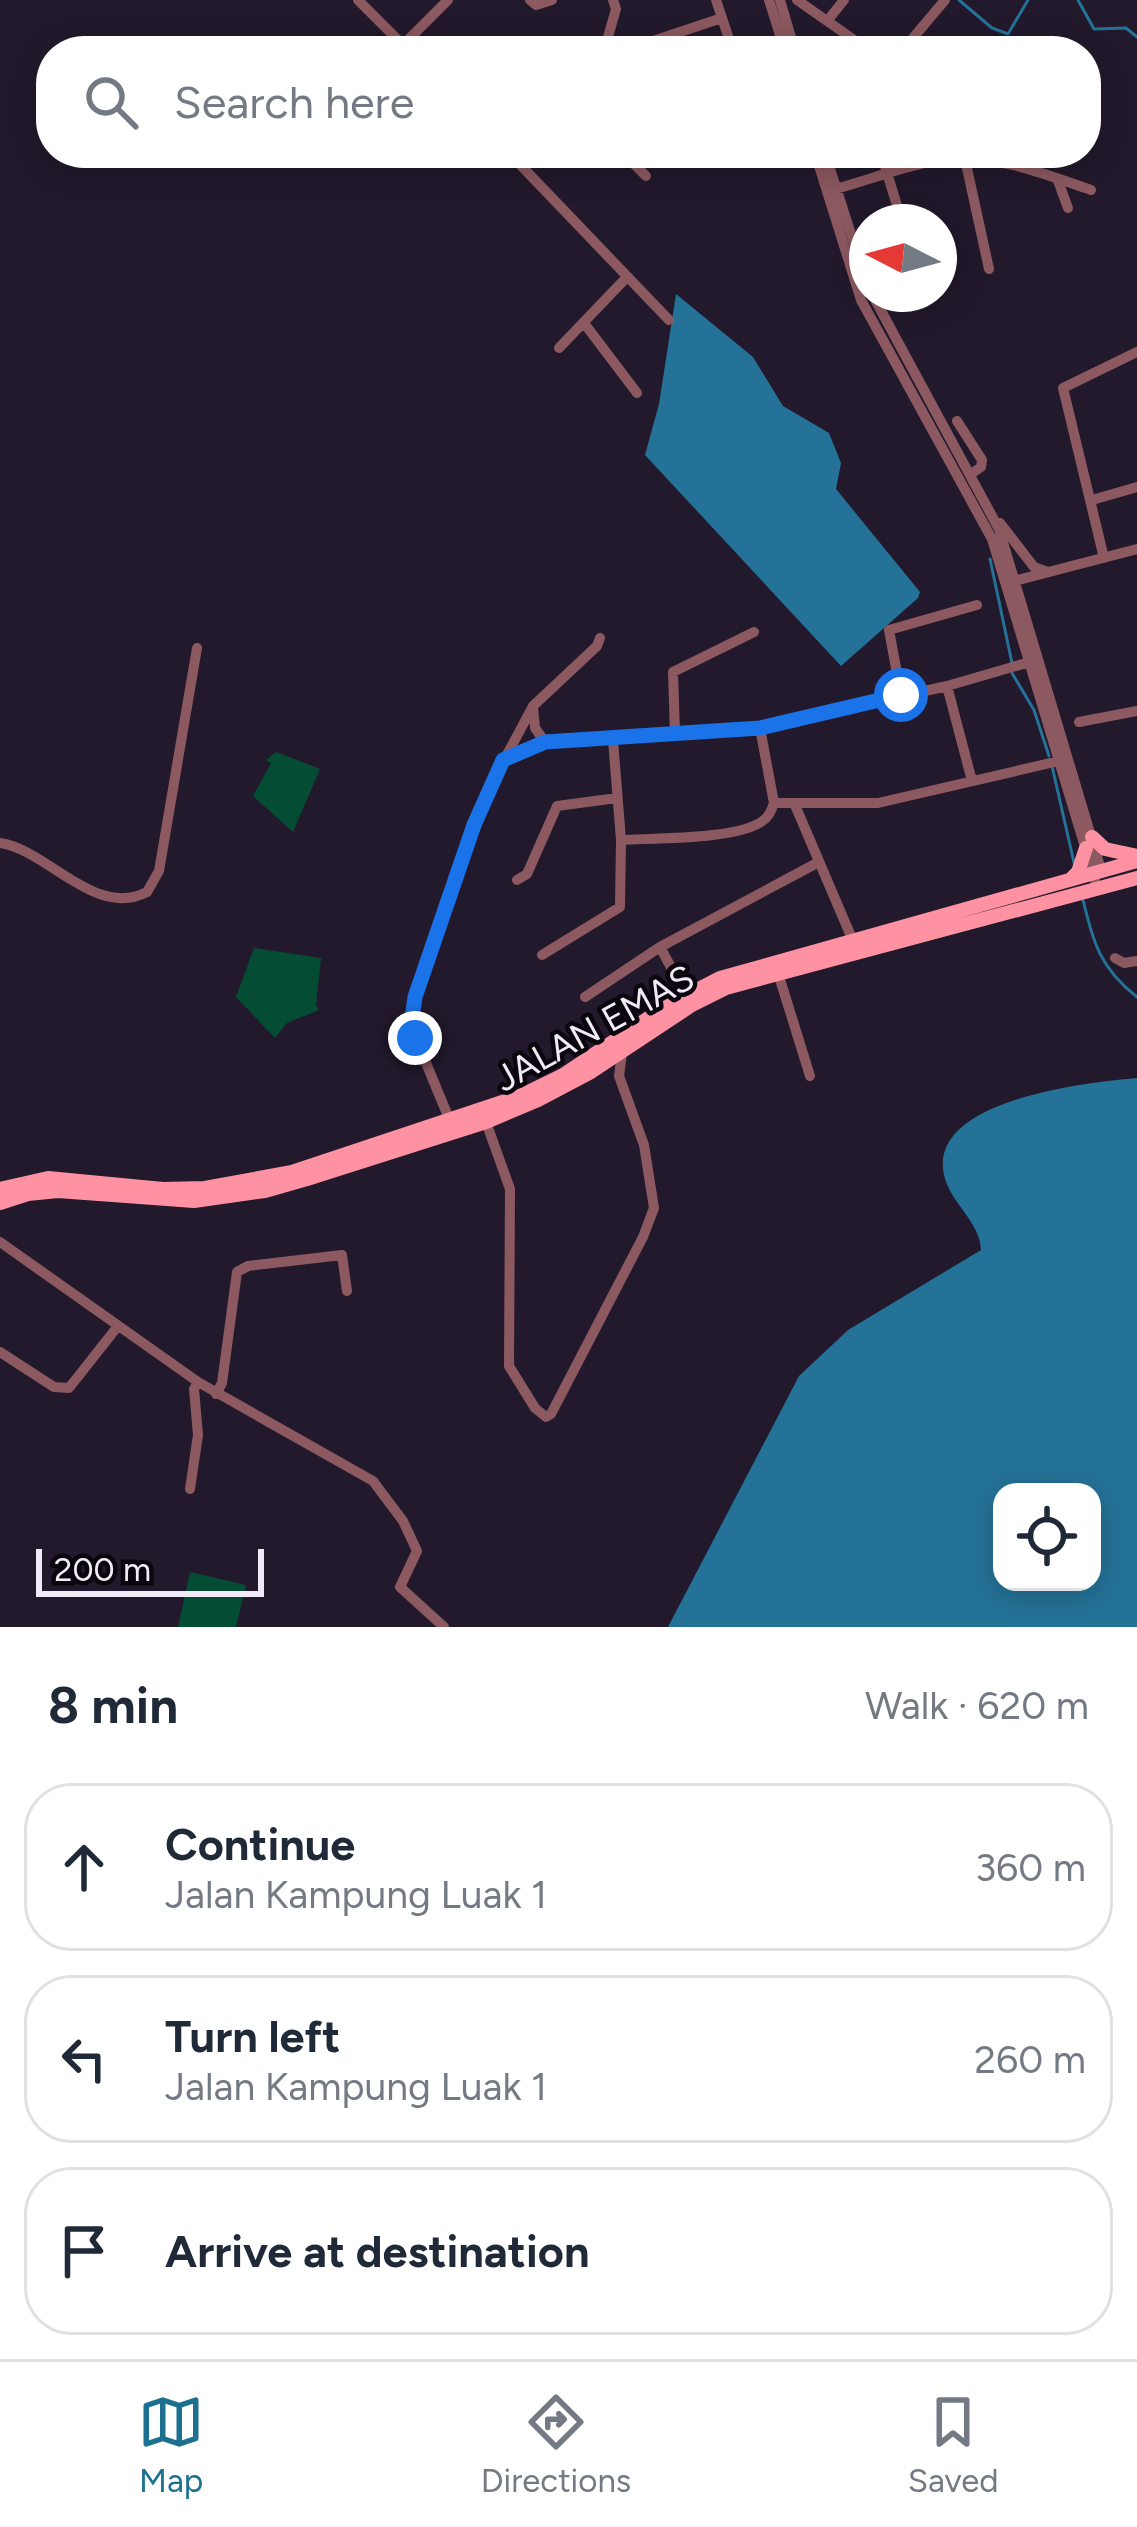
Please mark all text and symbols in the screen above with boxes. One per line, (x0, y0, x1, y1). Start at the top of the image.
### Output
search box (36, 36, 1101, 168)
icon: search (78, 69, 144, 135)
text: Search here (174, 75, 414, 129)
north arrow (849, 204, 957, 312)
route start (874, 668, 928, 722)
street label: JALAN EMAS (487, 956, 701, 1100)
route end (388, 1011, 442, 1065)
map controls (993, 1483, 1101, 1591)
button: locate (993, 1483, 1101, 1591)
scale bar (36, 1543, 264, 1596)
text: 200 m (54, 1550, 151, 1589)
text: 8 min (48, 1675, 178, 1736)
text: Walk · 620 m (865, 1682, 1089, 1729)
text: Continue (165, 1817, 355, 1871)
icon: ahead (51, 1834, 117, 1900)
text: 360 m (975, 1844, 1086, 1891)
text: Jalan Kampung Luak 1 (165, 1871, 547, 1918)
text: Turn left (165, 2009, 340, 2063)
icon: left (51, 2026, 117, 2092)
text: 260 m (974, 2036, 1086, 2083)
text: Jalan Kampung Luak 1 (165, 2063, 547, 2110)
icon: arrive (51, 2218, 117, 2284)
text: Arrive at destination (165, 2224, 589, 2278)
tab: Map (138, 2389, 204, 2500)
tab: Directions (481, 2389, 631, 2500)
tab: Saved (908, 2389, 999, 2500)

